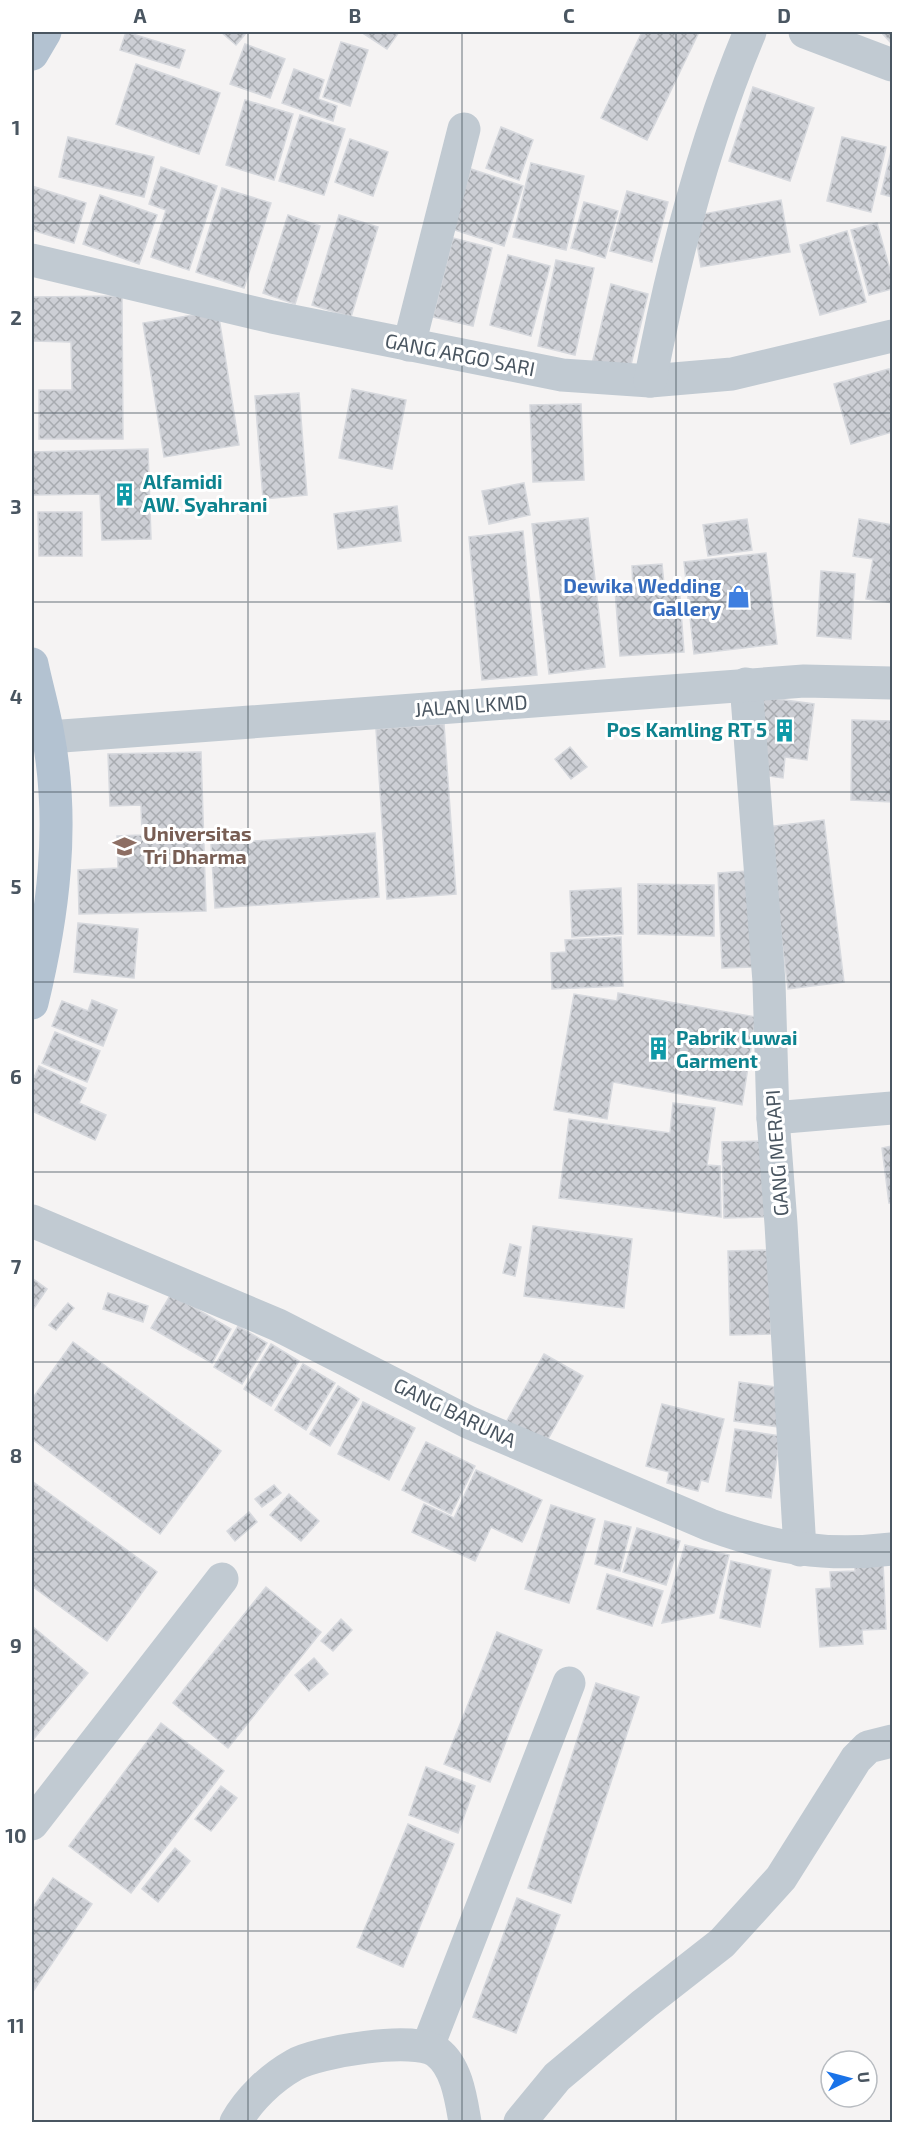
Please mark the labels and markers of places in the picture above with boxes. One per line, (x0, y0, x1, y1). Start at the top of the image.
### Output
place label: Alfamidi AW. Syahrani (143, 469, 268, 517)
building icon: Alfamidi AW. Syahrani (112, 481, 138, 507)
place label: Dewika Wedding Gallery (563, 573, 722, 621)
shop icon: Dewika Wedding Gallery (726, 584, 752, 610)
place label: Pos Kamling RT 5 (606, 717, 767, 741)
building icon: Pos Kamling RT 5 (772, 717, 798, 743)
place label: Universitas Tri Dharma (143, 821, 252, 868)
school or university icon: Universitas Tri Dharma (112, 833, 138, 859)
place label: Pabrik Luwai Garment (676, 1025, 797, 1072)
building icon: Pabrik Luwai Garment (645, 1036, 671, 1062)

